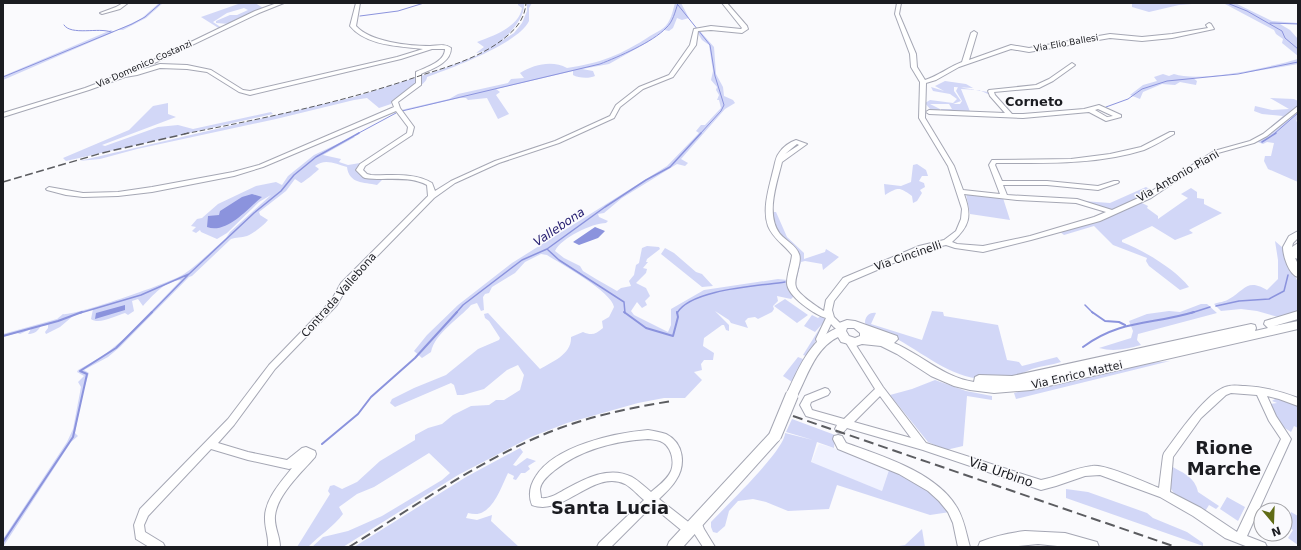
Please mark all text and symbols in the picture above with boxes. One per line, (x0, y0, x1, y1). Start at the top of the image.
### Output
street label: Via Elio Ballesi (1033, 32, 1099, 54)
street label: Via Domenico Costanzi (95, 38, 193, 90)
district label: Corneto (1005, 94, 1063, 109)
street label: Via Antonio Piani (1135, 147, 1221, 205)
water label: Vallebona (531, 205, 587, 249)
street label: Via Cincinelli (873, 238, 943, 274)
street label: Contrada Vallebona (299, 250, 379, 340)
street label: Via Enrico Mattei (1030, 358, 1124, 392)
district label: Rione Marche (1187, 437, 1261, 479)
street label: Via Urbino (967, 454, 1035, 490)
district label: Santa Lucia (551, 497, 669, 518)
north arrow (1253, 502, 1293, 542)
text: N (1270, 523, 1283, 539)

